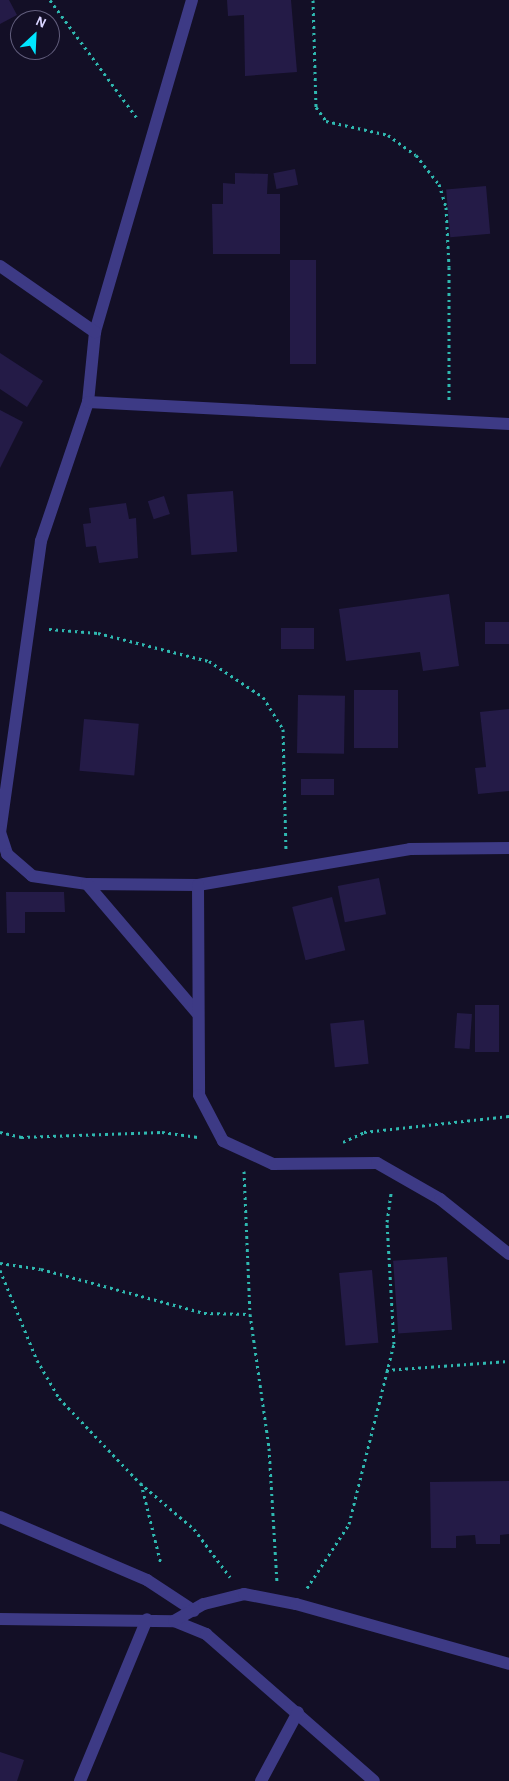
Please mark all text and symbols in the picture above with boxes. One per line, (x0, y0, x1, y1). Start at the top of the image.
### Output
north arrow (10, 10, 60, 60)
text: N (34, 14, 48, 31)

